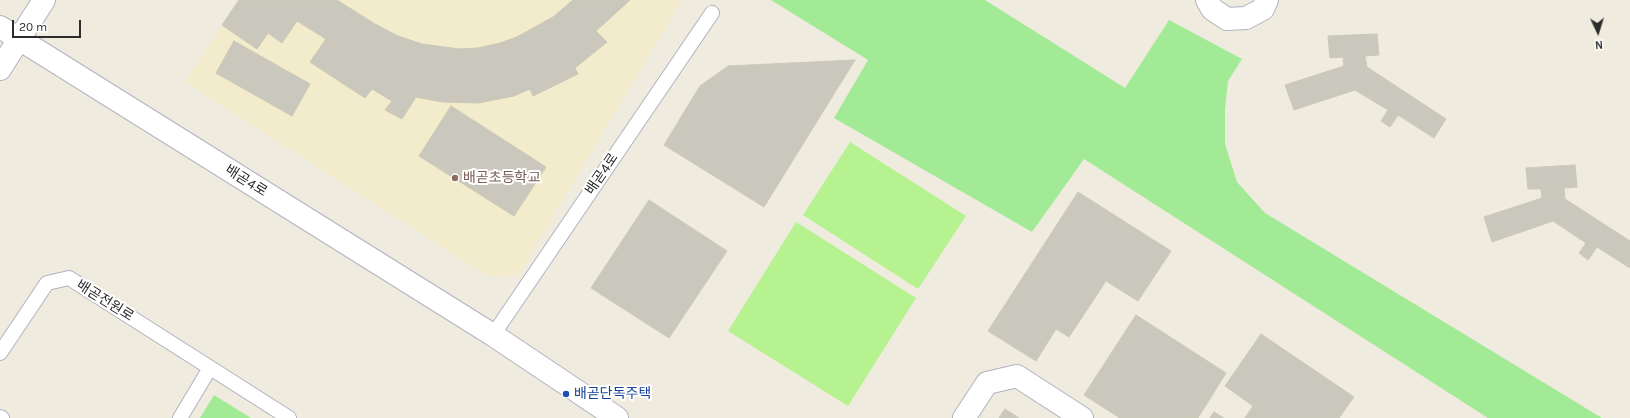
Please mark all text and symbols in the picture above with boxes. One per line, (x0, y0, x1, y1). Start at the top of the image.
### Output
scale bar (14, 12, 83, 38)
north arrow (1578, 12, 1618, 52)
text: 20 m (19, 20, 47, 34)
text: N (1594, 38, 1603, 51)
street label: 배곧4로 (582, 150, 622, 198)
street label: 배곧4로 (222, 162, 270, 200)
place label: 배곧초등학교 (463, 170, 540, 186)
marker: 배곧초등학교 (450, 173, 460, 183)
street label: 배곧전원로 (73, 277, 137, 325)
place label: 배곧단독주택 (574, 386, 651, 402)
marker: 배곧단독주택 (561, 389, 571, 399)

